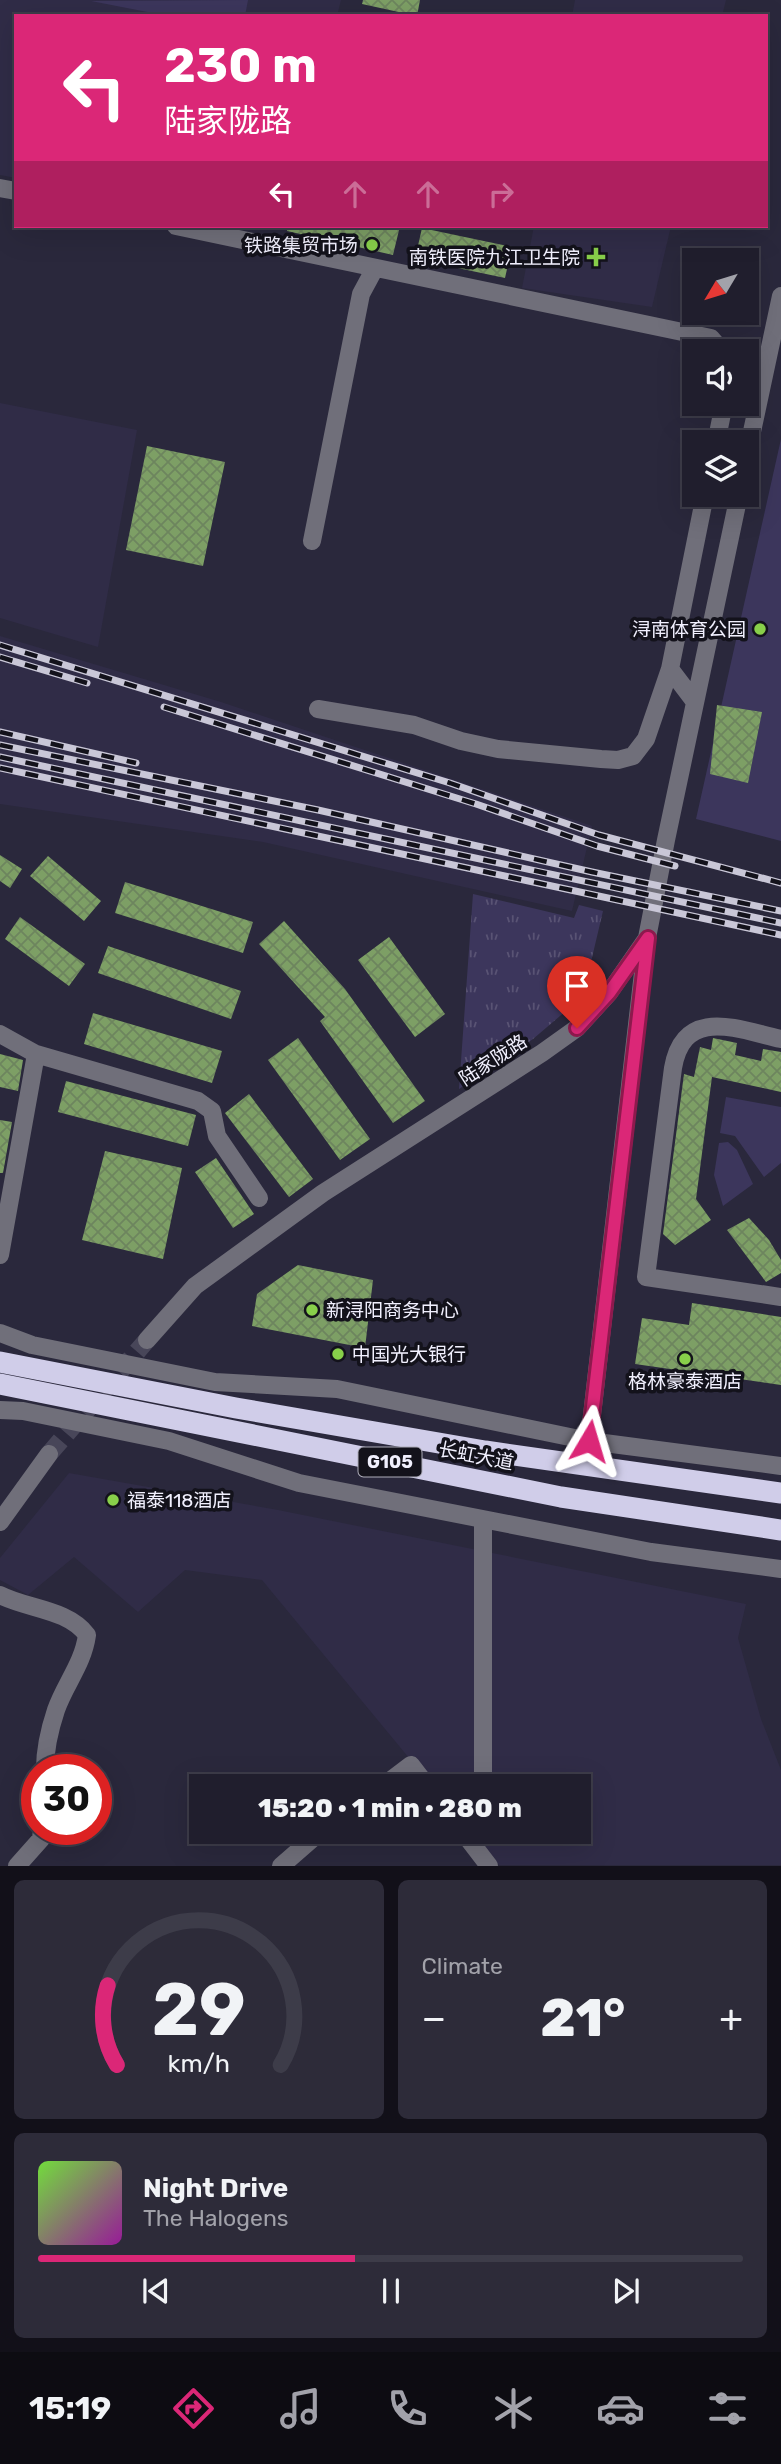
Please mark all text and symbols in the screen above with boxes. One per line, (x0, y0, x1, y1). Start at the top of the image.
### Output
text: 230 m (164, 36, 317, 94)
icon: left (49, 42, 140, 133)
text: 陆家陇路 (164, 102, 292, 140)
icon: left (263, 175, 301, 213)
icon: ahead (336, 175, 374, 213)
icon: ahead (409, 175, 447, 213)
icon: right (482, 175, 520, 213)
place label: 铁路集贸市场 (244, 234, 358, 257)
marker: 铁路集贸市场 (364, 237, 380, 253)
place label: 南铁医院九江卫生院 (409, 246, 580, 269)
marker: 南铁医院九江卫生院 (586, 247, 606, 267)
north arrow (682, 248, 760, 326)
map controls (682, 248, 759, 507)
button: sound (682, 339, 759, 416)
button: layers (682, 430, 759, 507)
place label: 浔南体育公园 (632, 618, 746, 641)
marker: 浔南体育公园 (752, 621, 768, 637)
pin (547, 956, 607, 1028)
icon: arrive (558, 967, 596, 1005)
street label: 陆家陇路 (455, 1030, 531, 1090)
place label: 新浔阳商务中心 (326, 1299, 459, 1322)
marker: 新浔阳商务中心 (304, 1302, 320, 1318)
place label: 中国光大银行 (352, 1343, 466, 1366)
marker: 中国光大银行 (330, 1346, 346, 1362)
marker: 格林豪泰酒店 (677, 1351, 693, 1367)
place label: 格林豪泰酒店 (628, 1370, 742, 1393)
position arrow (552, 1404, 626, 1478)
street label: 长虹大道 (436, 1437, 516, 1475)
road number: G105 (358, 1448, 422, 1476)
place label: 福泰118酒店 (127, 1489, 231, 1512)
marker: 福泰118酒店 (105, 1492, 121, 1508)
speed limit sign: 30 (21, 1754, 112, 1845)
text: 15:20 · 1 min · 280 m (258, 1793, 522, 1824)
text: Climate (422, 1952, 503, 1980)
text: 29 (152, 1968, 246, 2054)
text: 21° (541, 1987, 625, 2049)
text: − (422, 1995, 446, 2041)
text: + (719, 1995, 743, 2041)
text: km/h (168, 2049, 230, 2078)
text: Night Drive (143, 2173, 288, 2204)
text: The Halogens (143, 2204, 289, 2232)
icon: previous (137, 2272, 175, 2310)
icon: pause (372, 2272, 410, 2310)
icon: next (607, 2272, 645, 2310)
icon: directions (169, 2384, 218, 2433)
icon: music (276, 2384, 325, 2433)
icon: phone (383, 2384, 432, 2433)
icon: climate (489, 2384, 538, 2433)
icon: car (596, 2384, 645, 2433)
icon: filters (703, 2384, 752, 2433)
text: 15:19 (29, 2389, 111, 2427)

